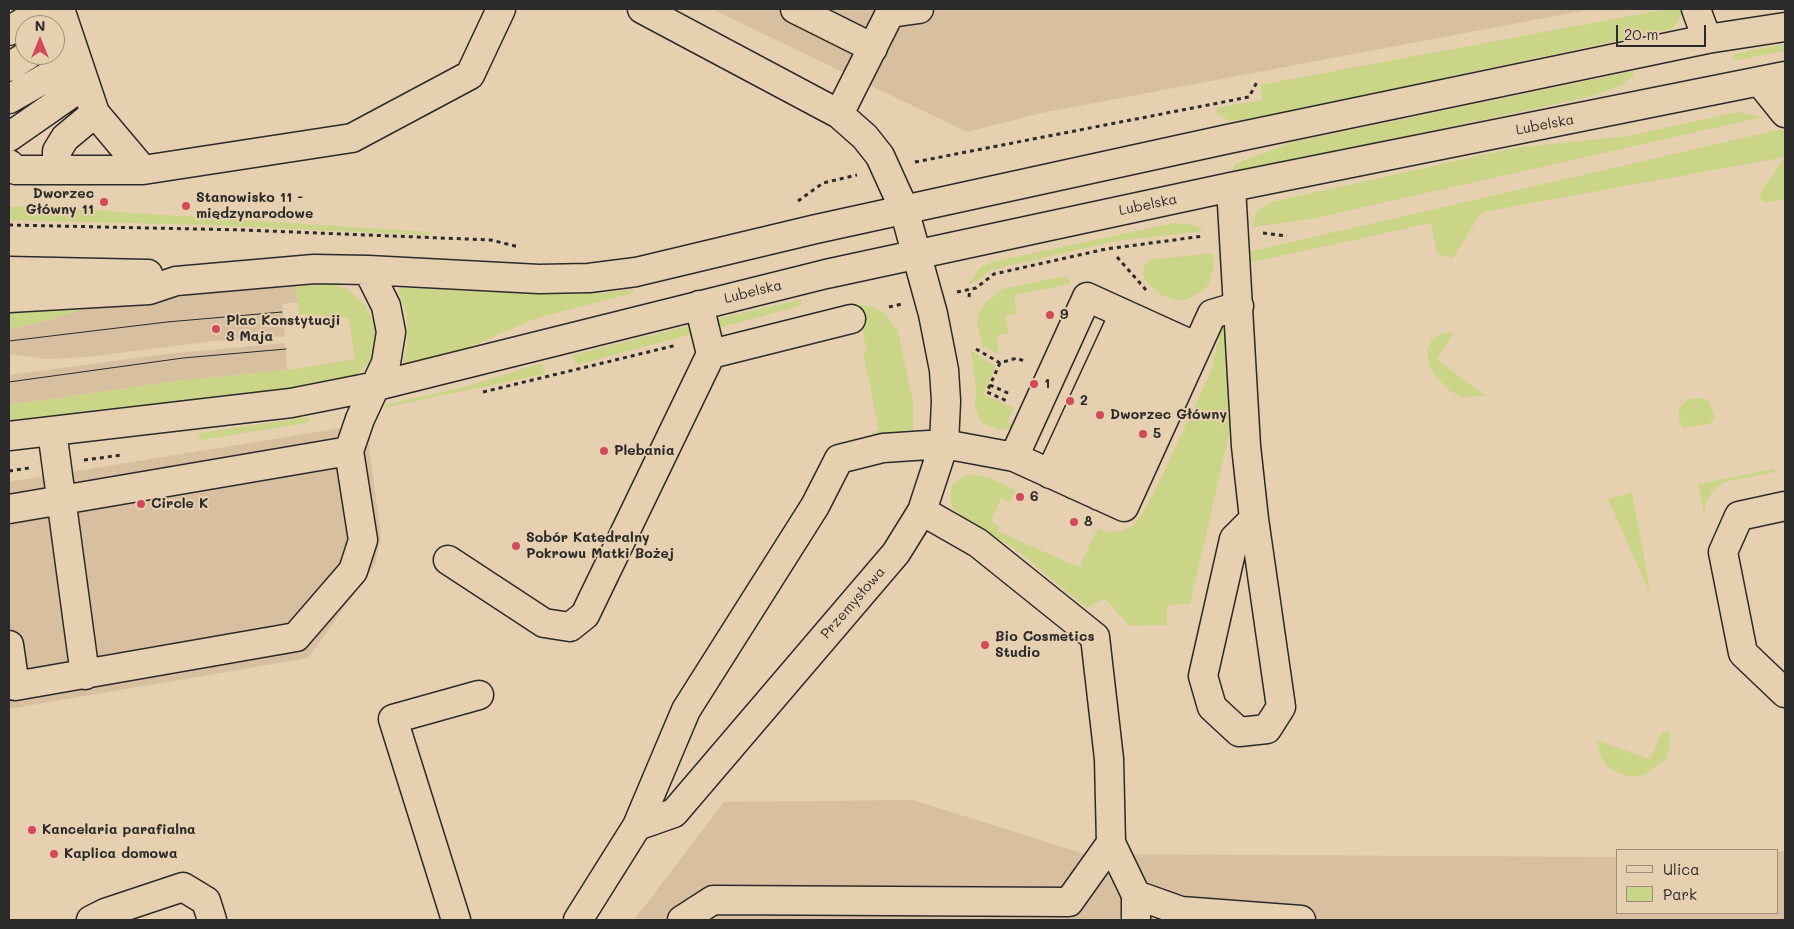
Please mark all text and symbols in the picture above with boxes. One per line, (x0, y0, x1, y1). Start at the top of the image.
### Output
north arrow (15, 15, 65, 65)
scale bar (1619, 15, 1709, 47)
text: N (35, 16, 45, 35)
text: 20 m (1624, 24, 1658, 44)
street label: Lubelska (1514, 111, 1576, 139)
place label: Dworzec Główny 11 (26, 186, 94, 218)
place label: Stanowisko 11 - międzynarodowe (196, 190, 313, 222)
street label: Lubelska (1117, 191, 1179, 219)
marker: Dworzec Główny 11 (98, 196, 110, 208)
marker: Stanowisko 11 - międzynarodowe (180, 200, 192, 212)
street label: Lubelska (722, 277, 784, 307)
place label: 9 (1060, 307, 1068, 323)
marker: 9 (1044, 309, 1056, 321)
place label: Plac Konstytucji 3 Maja (226, 313, 341, 346)
marker: Plac Konstytucji 3 Maja (210, 323, 222, 335)
place label: 1 (1044, 376, 1050, 392)
marker: 1 (1028, 378, 1040, 390)
place label: 2 (1080, 393, 1088, 409)
marker: 2 (1064, 395, 1076, 407)
place label: Dworzec Główny (1110, 407, 1227, 423)
marker: Dworzec Główny (1094, 409, 1106, 421)
place label: 5 (1153, 426, 1161, 442)
marker: 5 (1137, 428, 1149, 440)
place label: Plebania (614, 443, 675, 459)
marker: Plebania (598, 445, 610, 457)
place label: 6 (1030, 489, 1038, 505)
marker: 6 (1014, 491, 1026, 503)
place label: Circle K (151, 496, 208, 512)
marker: Circle K (135, 498, 147, 510)
place label: 8 (1084, 514, 1093, 530)
marker: 8 (1068, 516, 1080, 528)
place label: Sobór Katedralny Pokrowu Matki Bożej (526, 530, 674, 562)
marker: Sobór Katedralny Pokrowu Matki Bożej (510, 540, 522, 552)
street label: Przemysłowa (817, 564, 889, 642)
place label: Bio Cosmetics Studio (995, 629, 1094, 662)
marker: Bio Cosmetics Studio (979, 639, 991, 651)
place label: Kancelaria parafialna (42, 822, 196, 838)
marker: Kancelaria parafialna (26, 824, 38, 836)
place label: Kaplica domowa (64, 846, 177, 862)
marker: Kaplica domowa (48, 848, 60, 860)
legend (1616, 849, 1779, 914)
text: Ulica (1663, 859, 1700, 879)
text: Park (1663, 884, 1697, 904)

